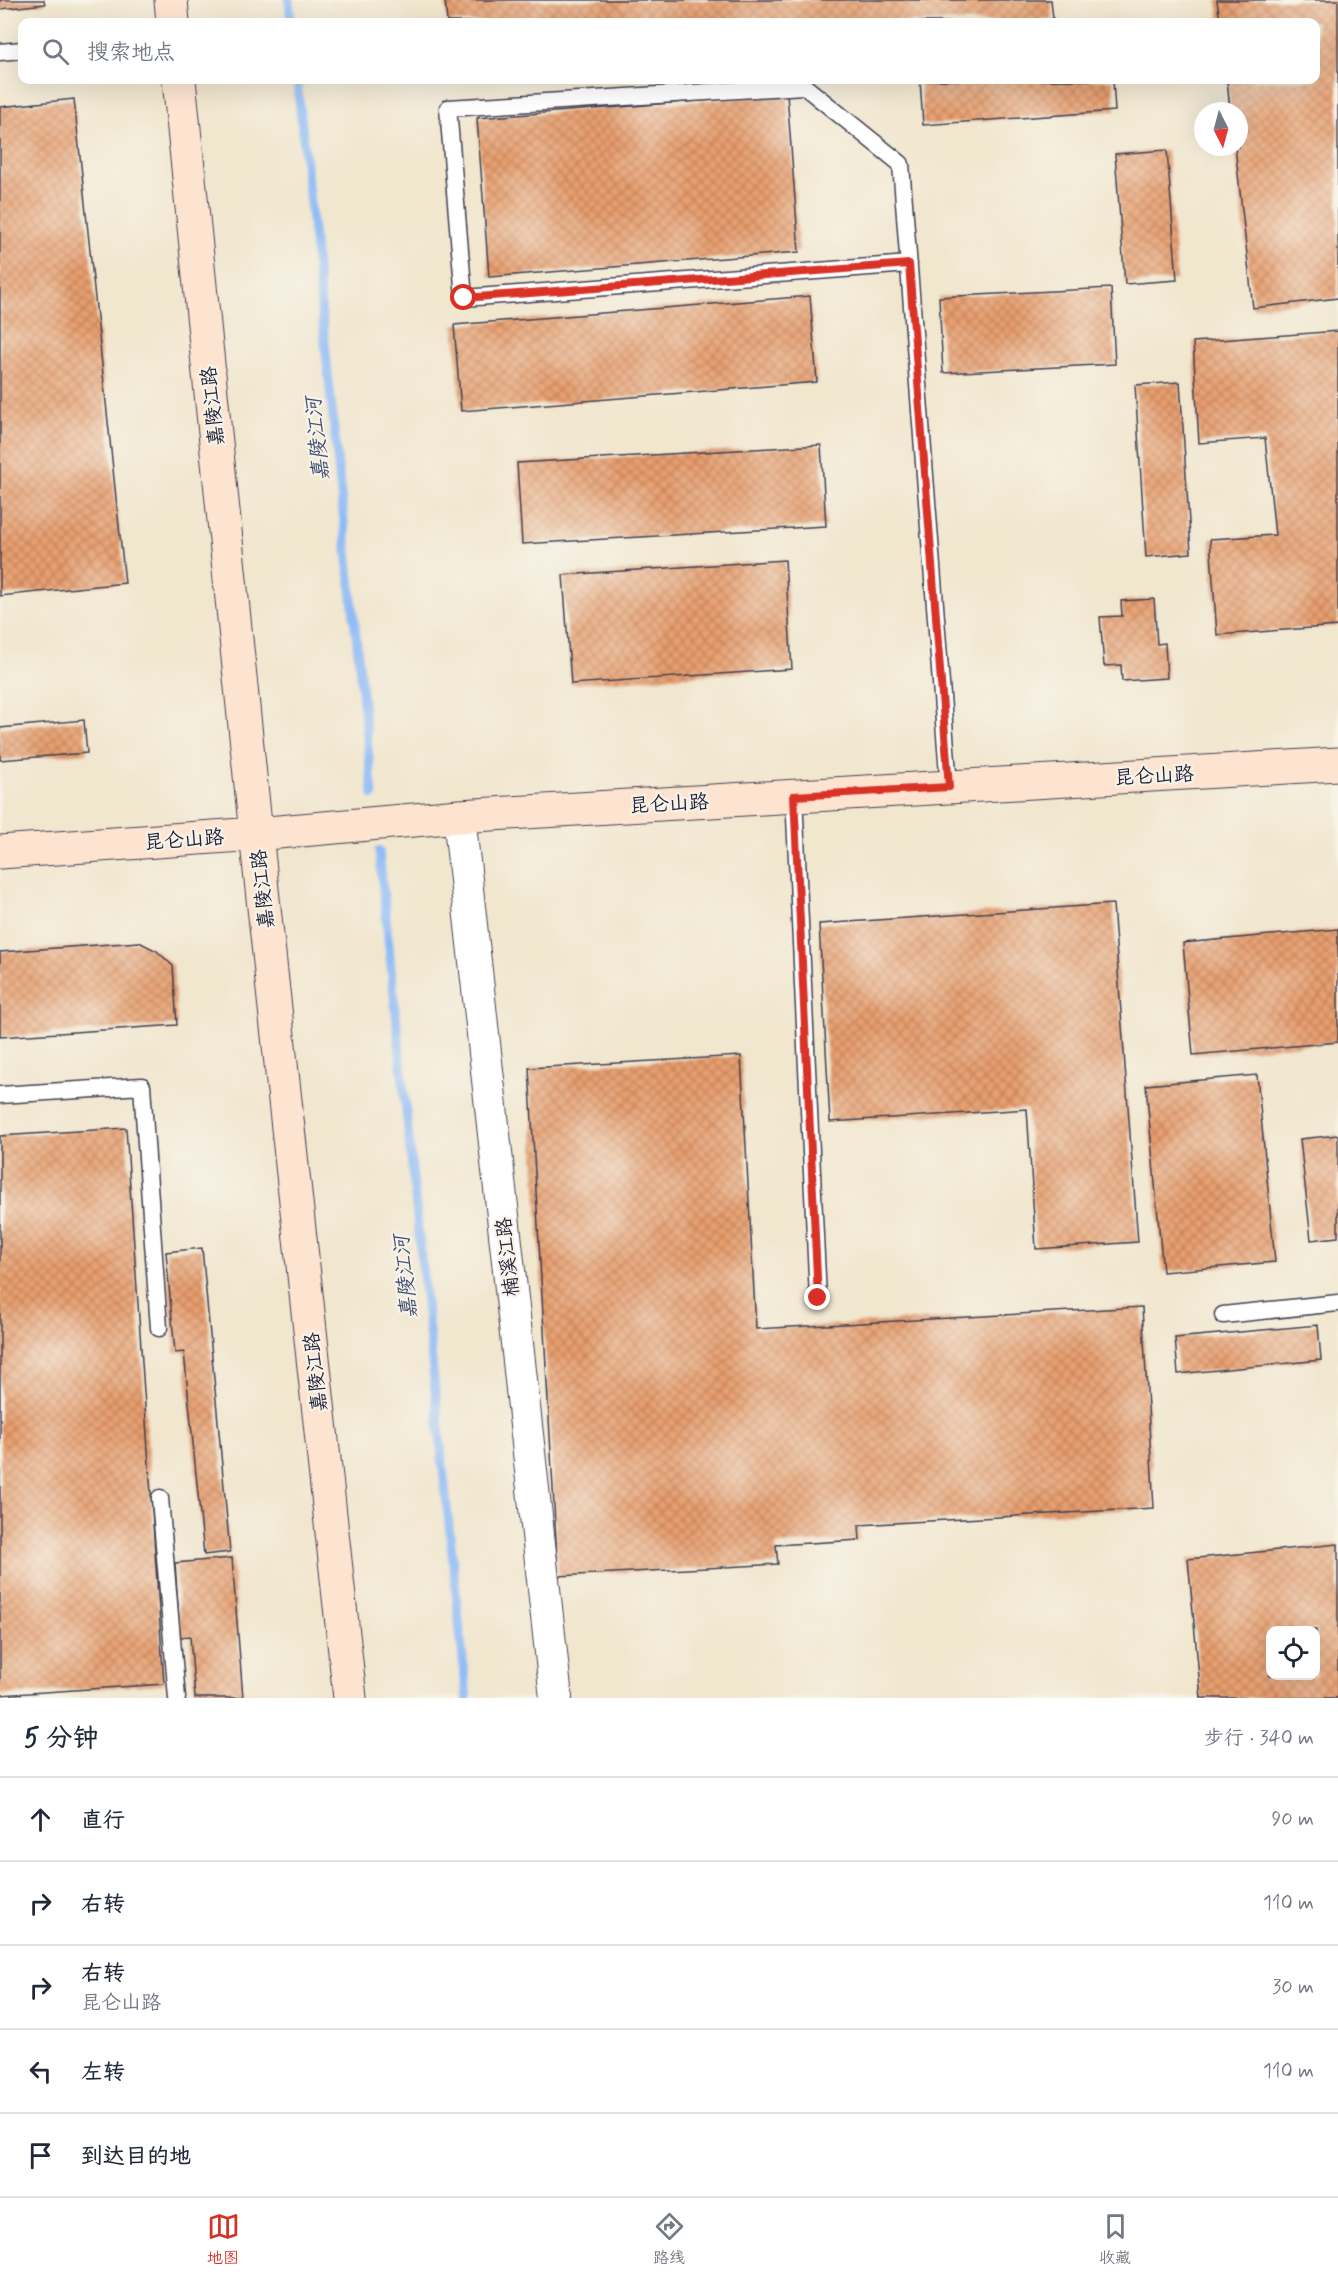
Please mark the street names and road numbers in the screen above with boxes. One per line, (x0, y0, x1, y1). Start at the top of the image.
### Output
street label: 嘉陵江路 (196, 364, 231, 447)
street label: 昆仑山路 (1113, 761, 1196, 792)
street label: 昆仑山路 (628, 789, 711, 820)
street label: 昆仑山路 (143, 824, 226, 857)
street label: 嘉陵江路 (246, 847, 281, 930)
street label: 楠溪江路 (491, 1215, 526, 1298)
street label: 嘉陵江路 (299, 1330, 334, 1413)

